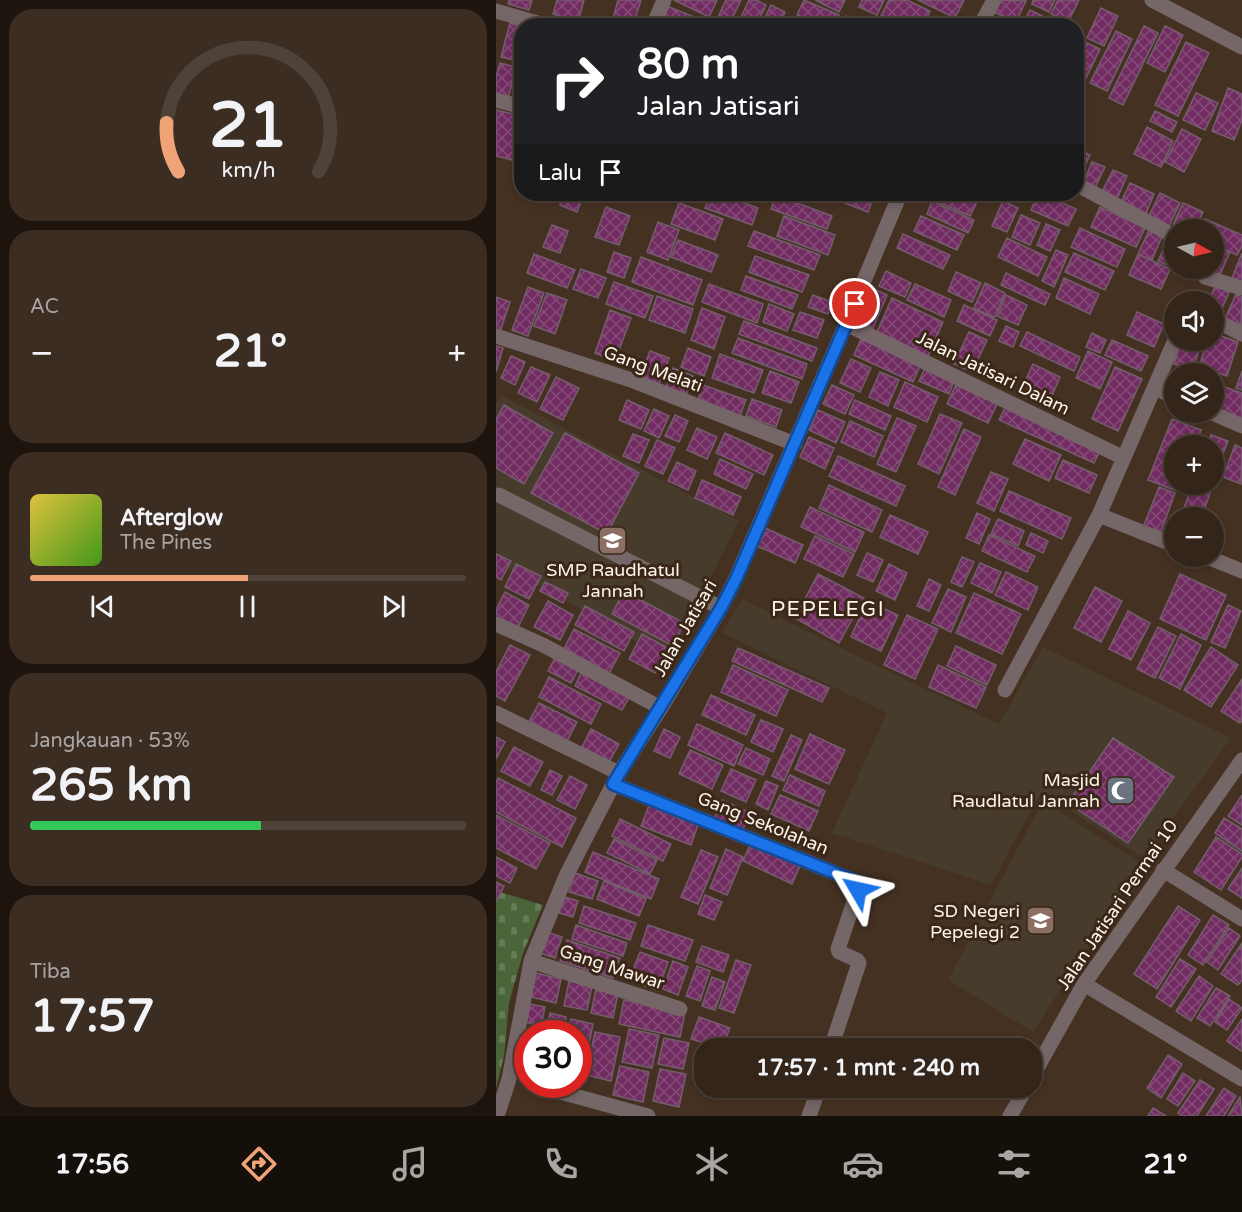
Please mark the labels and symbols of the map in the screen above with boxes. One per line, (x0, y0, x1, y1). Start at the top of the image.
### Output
north arrow (1164, 219, 1224, 279)
pin (829, 278, 880, 329)
street label: Jalan Jatisari Dalam (913, 326, 1073, 420)
street label: Gang Melati (600, 341, 706, 397)
school or university icon: SMP Raudhatul Jannah (597, 525, 629, 557)
place label: SMP Raudhatul Jannah (546, 559, 680, 602)
street label: Jalan Jatisari (648, 576, 722, 680)
district label: PEPELEGI (771, 597, 885, 622)
place label: Masjid Raudlatul Jannah (952, 769, 1100, 812)
mosque icon: Masjid Raudlatul Jannah (1105, 774, 1137, 806)
street label: Gang Sekolahan (694, 787, 832, 859)
street label: Jalan Jatisari Permai 10 (1052, 816, 1182, 994)
position arrow (826, 858, 890, 922)
place label: SD Negeri Pepelegi 2 (930, 900, 1020, 943)
school or university icon: SD Negeri Pepelegi 2 (1025, 905, 1057, 937)
street label: Gang Mawar (557, 940, 667, 994)
speed limit sign: 30 (514, 1020, 592, 1098)

